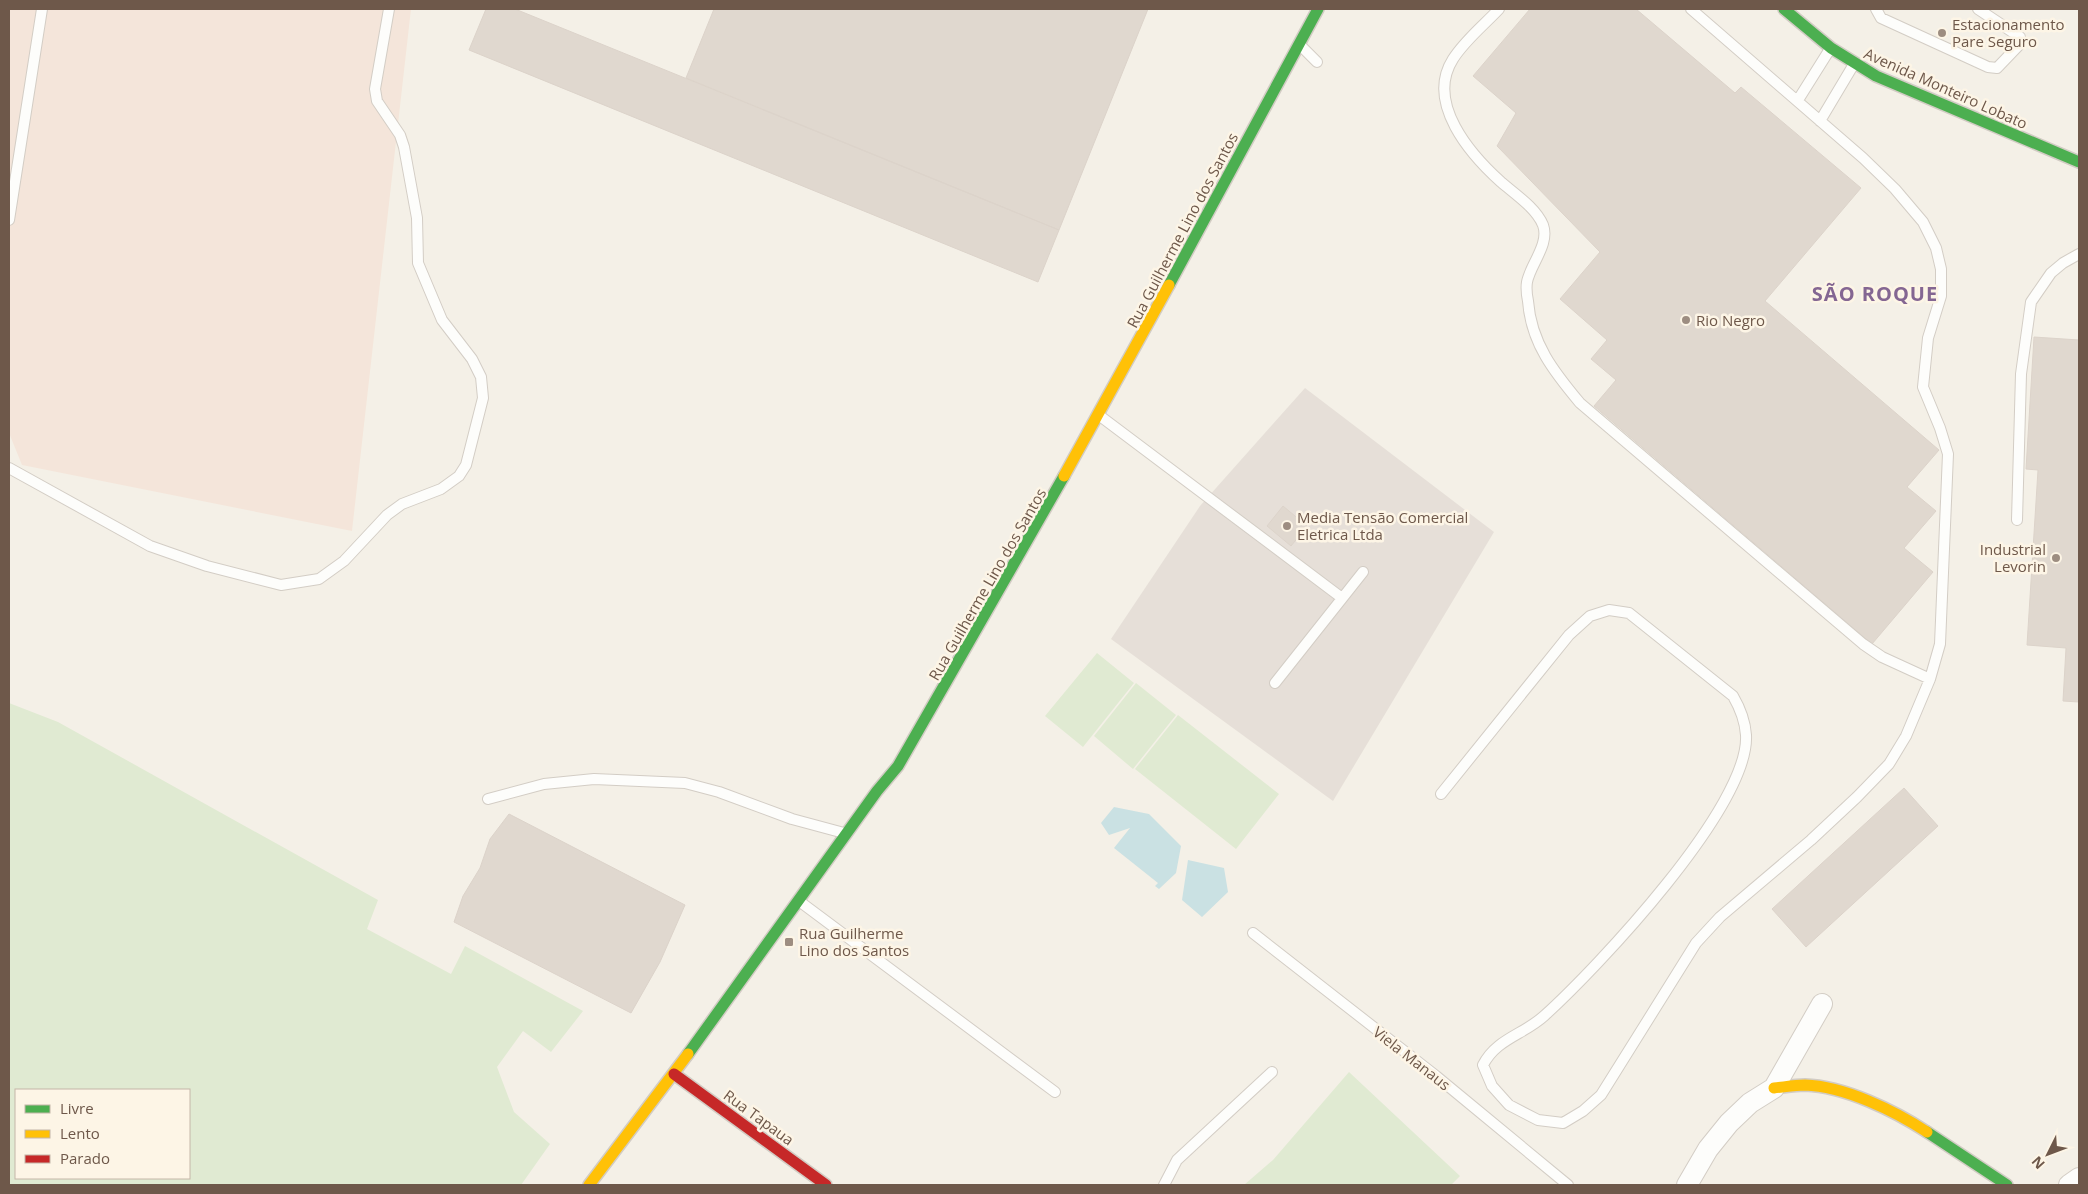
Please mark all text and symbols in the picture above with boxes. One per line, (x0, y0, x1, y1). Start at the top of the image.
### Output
place label: Estacionamento Pare Seguro (1952, 14, 2065, 51)
marker: Estacionamento Pare Seguro (1936, 27, 1948, 39)
street label: Avenida Monteiro Lobato (1861, 43, 2031, 133)
street label: Rua Guilherme Lino dos Santos (1122, 129, 1242, 331)
district label: SÃO ROQUE (1812, 280, 1938, 307)
place label: Rio Negro (1696, 310, 1765, 330)
marker: Rio Negro (1680, 314, 1692, 326)
street label: Rua Guilherme Lino dos Santos (924, 484, 1050, 684)
place label: Media Tensão Comercial Eletrica Ltda (1297, 507, 1468, 544)
marker: Media Tensão Comercial Eletrica Ltda (1281, 520, 1293, 532)
place label: Industrial Levorin (1980, 539, 2046, 576)
marker: Industrial Levorin (2050, 552, 2062, 564)
place label: Rua Guilherme Lino dos Santos (799, 923, 909, 960)
marker: Rua Guilherme Lino dos Santos (783, 936, 795, 948)
street label: Viela Manaus (1369, 1022, 1455, 1094)
street label: Rua Tapaua (720, 1085, 798, 1149)
legend (15, 1089, 190, 1179)
text: Livre (60, 1098, 94, 1118)
text: Lento (60, 1123, 100, 1143)
north arrow (2023, 1129, 2073, 1179)
text: Parado (60, 1148, 110, 1168)
text: N (2027, 1152, 2049, 1174)

